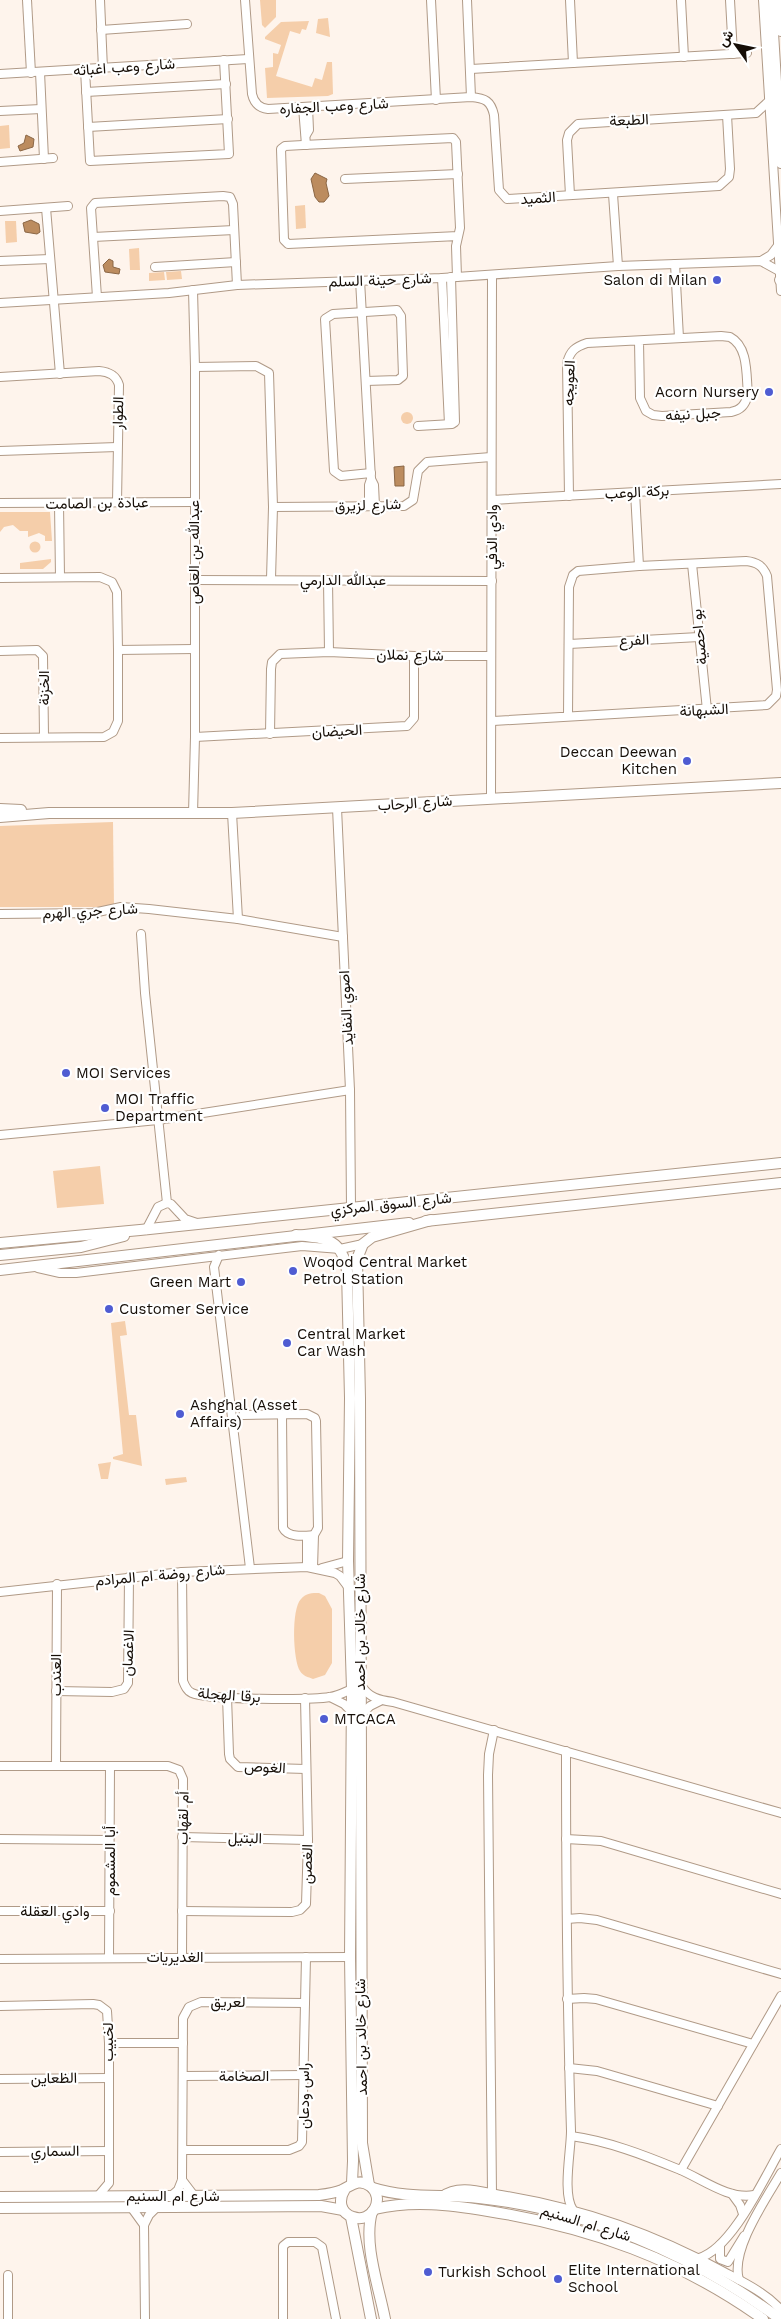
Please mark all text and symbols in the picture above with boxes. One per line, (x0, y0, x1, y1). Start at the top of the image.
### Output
north arrow (711, 20, 761, 70)
text: ش (714, 26, 737, 50)
street label: شارع وعب اغباثه (72, 54, 176, 82)
street label: شارع وعب الجفاره (279, 94, 389, 120)
street label: الطبعة (609, 110, 649, 130)
street label: الثميد (520, 188, 556, 208)
street label: شارع حينة السلم (328, 269, 432, 293)
place label: Salon di Milan (603, 271, 707, 289)
marker: Salon di Milan (711, 274, 723, 286)
street label: العويجه (559, 360, 579, 406)
place label: Acorn Nursery (655, 383, 759, 401)
marker: Acorn Nursery (763, 386, 775, 398)
street label: الطوار (109, 396, 127, 431)
street label: جبل نيفه (665, 404, 721, 424)
street label: بركة الوعب (604, 481, 670, 503)
street label: عبادة بن الصامت (45, 493, 149, 514)
street label: شارع لزيرق (335, 495, 402, 517)
street label: عبدالله بن العاص (185, 500, 204, 604)
street label: وادي الدفي (483, 504, 505, 570)
street label: عبدالله الدارمي (300, 571, 386, 593)
street label: بو احصية (687, 608, 711, 666)
street label: الفرع (618, 630, 650, 652)
street label: شارع نملان (376, 645, 444, 667)
street label: الخزنة (35, 671, 53, 705)
street label: الشبهانة (679, 700, 729, 720)
street label: الحيضان (311, 721, 363, 741)
place label: Deccan Deewan Kitchen (560, 743, 677, 778)
marker: Deccan Deewan Kitchen (681, 755, 693, 767)
street label: شارع الرحاب (377, 791, 453, 817)
street label: شارع جري الهرم (42, 900, 139, 926)
street label: اصوي النفايد (335, 970, 361, 1046)
place label: MOI Services (76, 1064, 171, 1082)
marker: MOI Services (60, 1067, 72, 1079)
place label: MOI Traffic Department (115, 1090, 203, 1125)
marker: MOI Traffic Department (99, 1102, 111, 1114)
street label: شارع السوق المركزي (330, 1189, 453, 1223)
place label: Woqod Central Market Petrol Station (303, 1253, 468, 1288)
marker: Woqod Central Market Petrol Station (287, 1265, 299, 1277)
place label: Green Mart (149, 1273, 232, 1291)
marker: Green Mart (235, 1276, 247, 1288)
place label: Customer Service (119, 1300, 249, 1318)
marker: Customer Service (103, 1303, 115, 1315)
place label: Central Market Car Wash (297, 1325, 406, 1360)
marker: Central Market Car Wash (281, 1337, 293, 1349)
place label: Ashghal (Asset Affairs) (190, 1396, 298, 1431)
marker: Ashghal (Asset Affairs) (174, 1408, 186, 1420)
street label: شارع روضة ام المرادم (94, 1560, 226, 1592)
street label: شارع خالد بن احمد (351, 1573, 371, 1691)
street label: الاغصان (118, 1629, 138, 1677)
street label: العندب (47, 1654, 65, 1696)
street label: برقا الهجلة (197, 1684, 261, 1706)
place label: MTCACA (334, 1710, 396, 1728)
marker: MTCACA (318, 1713, 330, 1725)
street label: الغوص (244, 1757, 286, 1778)
street label: أم لقهاب (174, 1790, 193, 1845)
street label: أبا المشموم (101, 1825, 120, 1896)
street label: البتيل (228, 1829, 262, 1847)
street label: الغصن (298, 1844, 317, 1884)
street label: وادي العقلة (20, 1902, 90, 1924)
street label: الغديريات (146, 1948, 204, 1966)
street label: شارع خالد بن احمد (351, 1978, 373, 2096)
street label: لعريق (211, 1993, 245, 2012)
street label: لخبيب (99, 2022, 117, 2062)
street label: راس ودعان (295, 2063, 314, 2129)
street label: الصخامة (219, 2067, 269, 2085)
street label: الظعاين (31, 2069, 77, 2088)
street label: السماري (30, 2142, 80, 2164)
street label: شارع ام السنيم (126, 2187, 220, 2207)
street label: شارع ام السنيم (538, 2201, 633, 2247)
place label: Elite International School (568, 2261, 700, 2296)
place label: Turkish School (438, 2263, 547, 2281)
marker: Turkish School (422, 2266, 434, 2278)
marker: Elite International School (552, 2273, 564, 2285)

